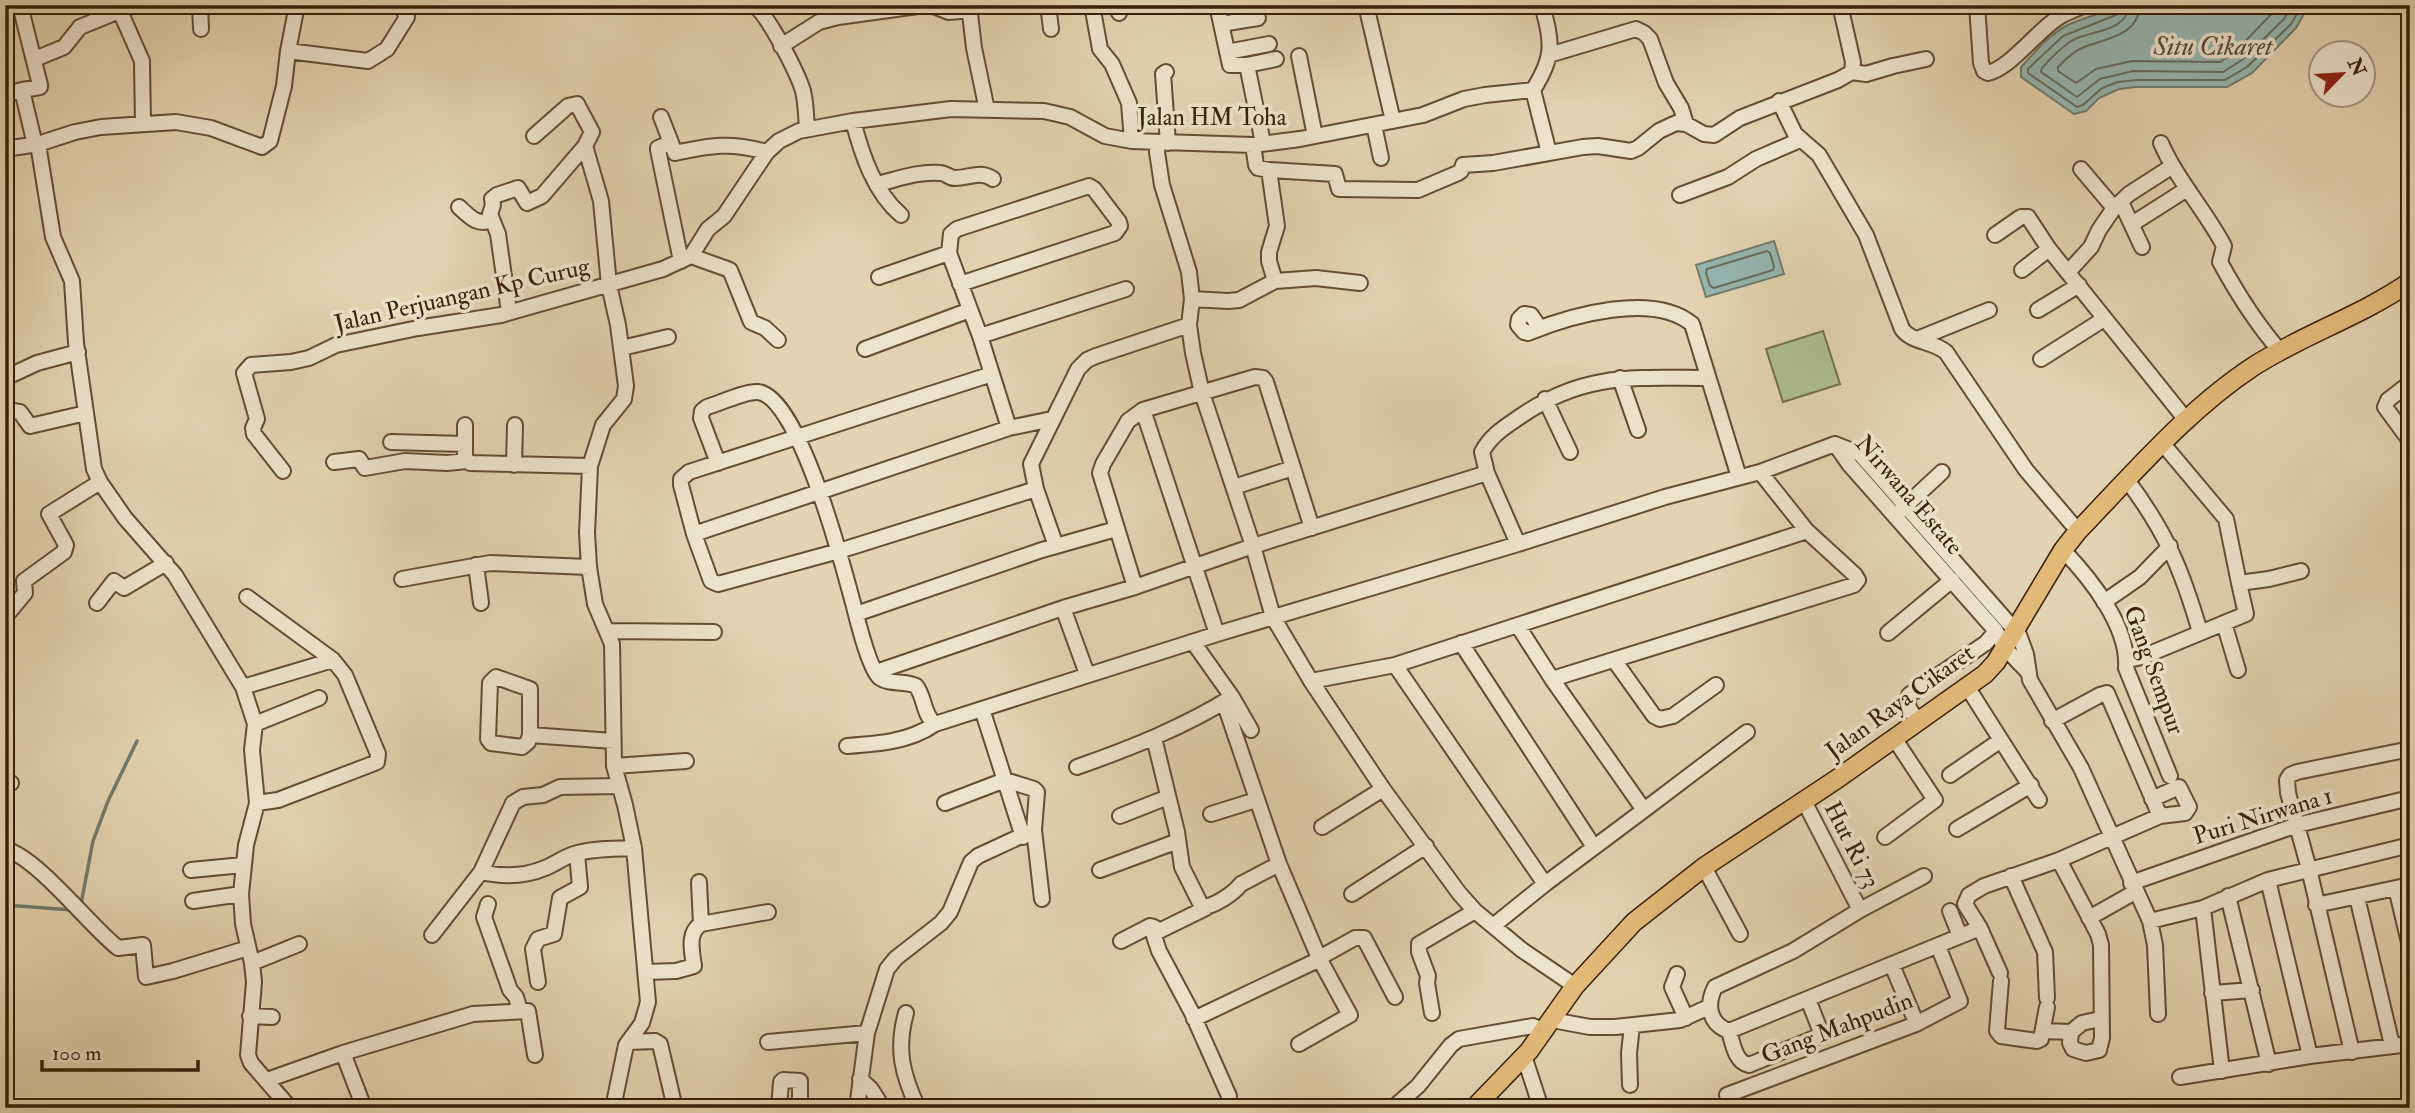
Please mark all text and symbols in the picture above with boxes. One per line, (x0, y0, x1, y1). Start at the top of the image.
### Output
water label: Situ Cikaret (2152, 31, 2274, 63)
north arrow (2306, 38, 2376, 108)
text: N (2342, 54, 2371, 81)
street label: Jalan HM Toha (1136, 102, 1288, 133)
street label: Jalan Perjuangan Kp Curug (330, 250, 594, 340)
street label: Nirwana Estate (1848, 428, 1970, 562)
street label: Gang Sempur (2116, 601, 2192, 739)
street label: Jalan Raya Cikaret (1819, 638, 1981, 767)
street label: Puri Nirwana 1 (2190, 780, 2336, 852)
street label: Hut Ri 73 (1817, 796, 1887, 894)
street label: Gang Mahpudin (1757, 985, 1917, 1071)
scale bar (42, 1029, 198, 1073)
text: 100 m (52, 1040, 102, 1067)

